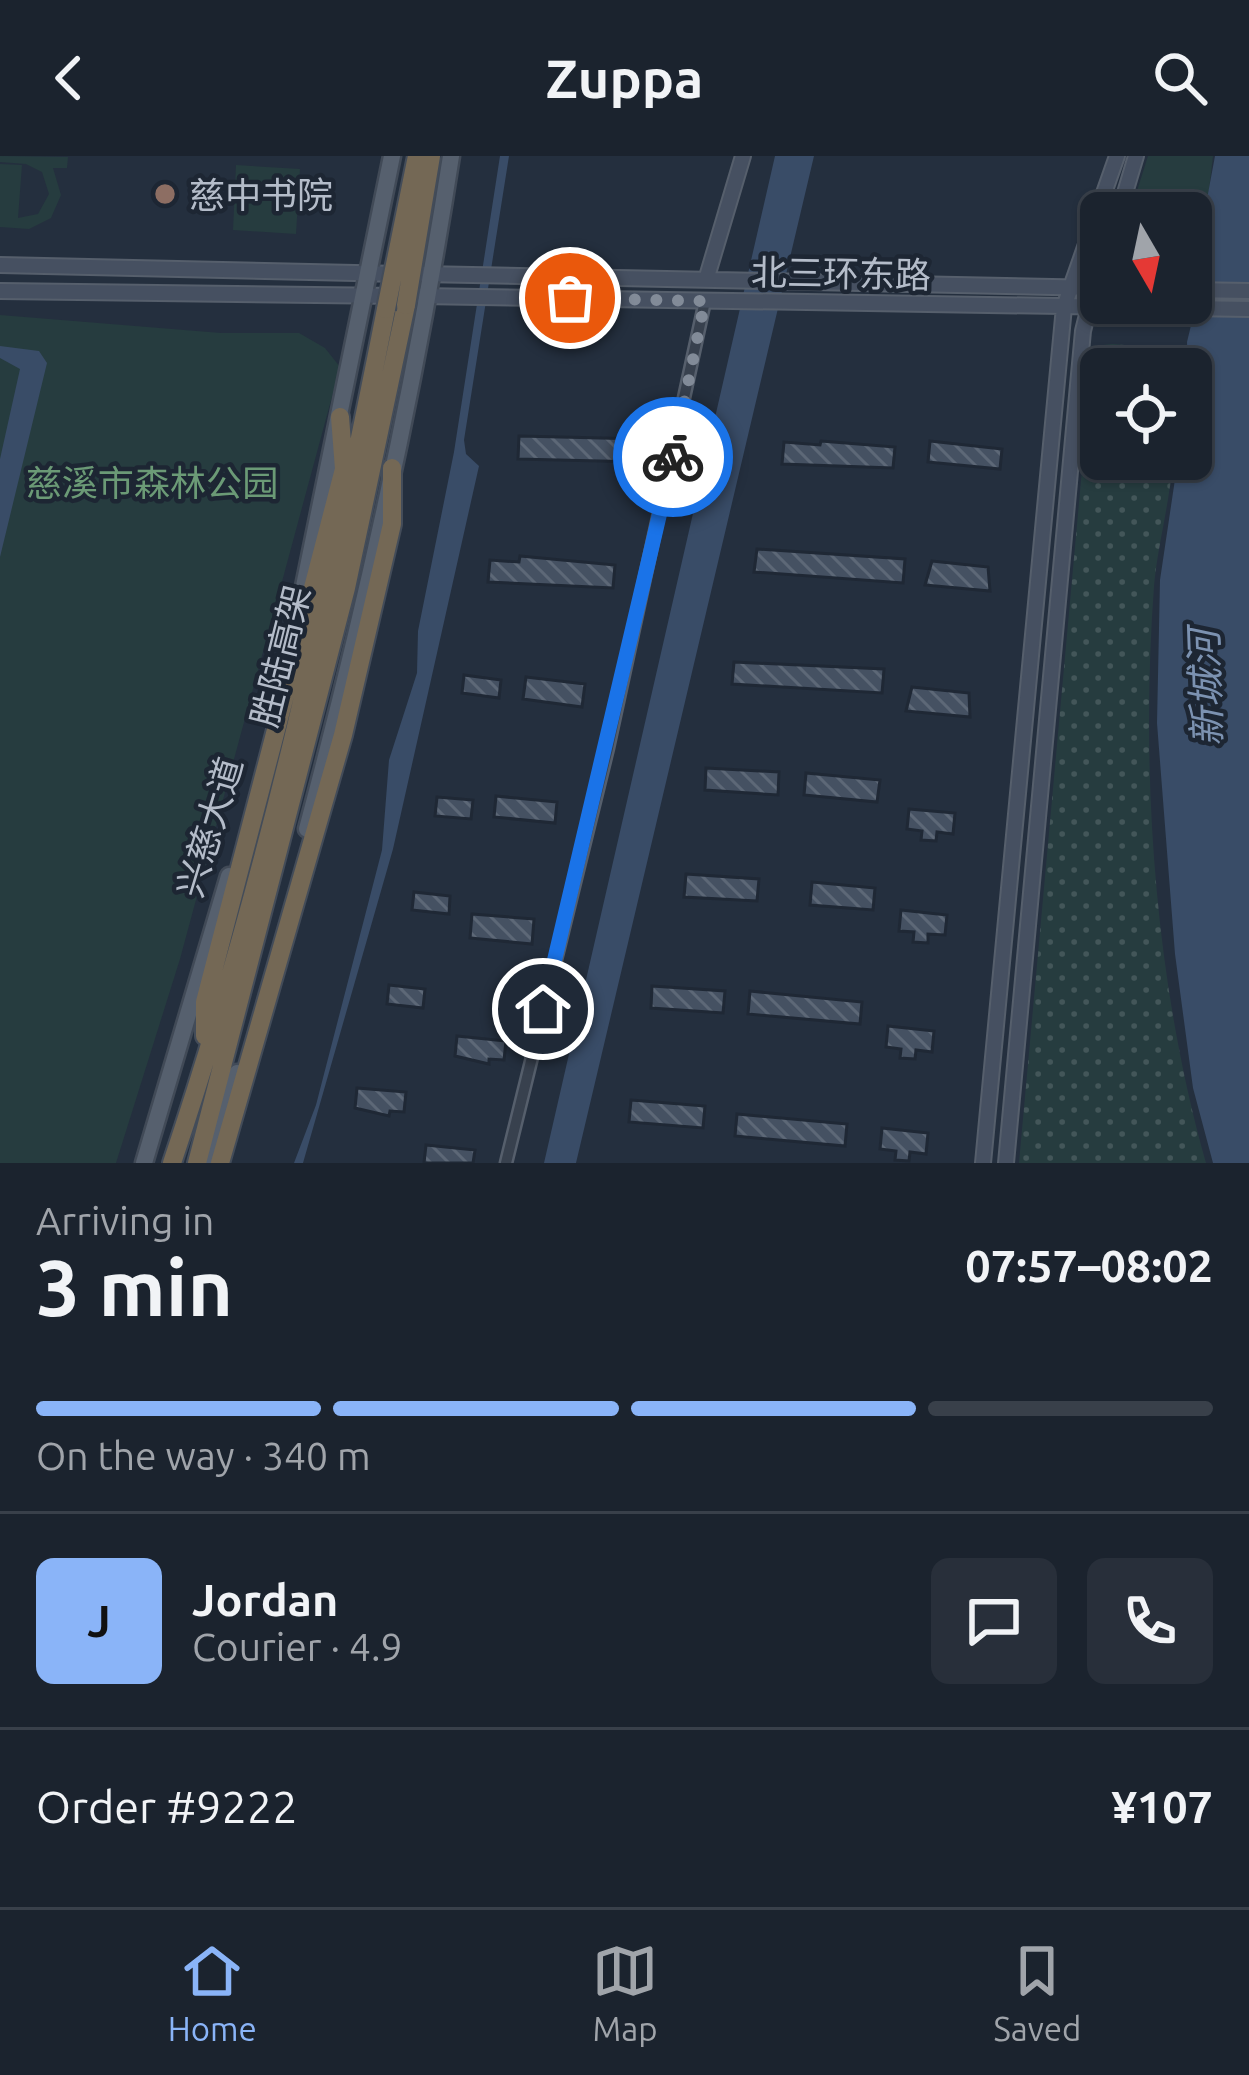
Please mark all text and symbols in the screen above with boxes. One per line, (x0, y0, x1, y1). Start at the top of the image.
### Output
icon: back (36, 45, 102, 111)
icon: search (1147, 45, 1213, 111)
text: Zuppa (546, 48, 703, 108)
place label: 慈中书院 (189, 174, 333, 215)
marker: 慈中书院 (152, 181, 178, 207)
north arrow (1080, 192, 1212, 324)
map controls (1080, 192, 1212, 480)
pin (519, 247, 621, 349)
street label: 北三环东路 (751, 251, 931, 295)
icon: bag (537, 265, 603, 331)
button: locate (1080, 348, 1212, 480)
courier (613, 397, 733, 517)
icon: bike (640, 424, 706, 490)
park label: 慈溪市森林公园 (26, 462, 278, 503)
street label: 胜陆高架 (243, 581, 317, 731)
water label: 新城河 (1181, 622, 1229, 747)
street label: 兴慈大道 (168, 752, 250, 902)
pin (492, 958, 594, 1060)
icon: home (510, 976, 576, 1042)
text: Arriving in (36, 1199, 214, 1242)
text: 07:57–08:02 (965, 1240, 1213, 1291)
text: 3 min (36, 1243, 233, 1331)
text: On the way · 340 m (36, 1434, 371, 1477)
button: chat (931, 1558, 1057, 1684)
button: phone (1087, 1558, 1213, 1684)
text: Jordan (192, 1574, 338, 1625)
text: J (87, 1595, 111, 1646)
text: Courier · 4.9 (192, 1625, 403, 1668)
text: Order #9222 (36, 1781, 298, 1832)
text: ¥107 (1111, 1781, 1213, 1832)
tab: Home (168, 1938, 257, 2047)
tab: Map (592, 1938, 658, 2047)
tab: Saved (993, 1938, 1081, 2047)

